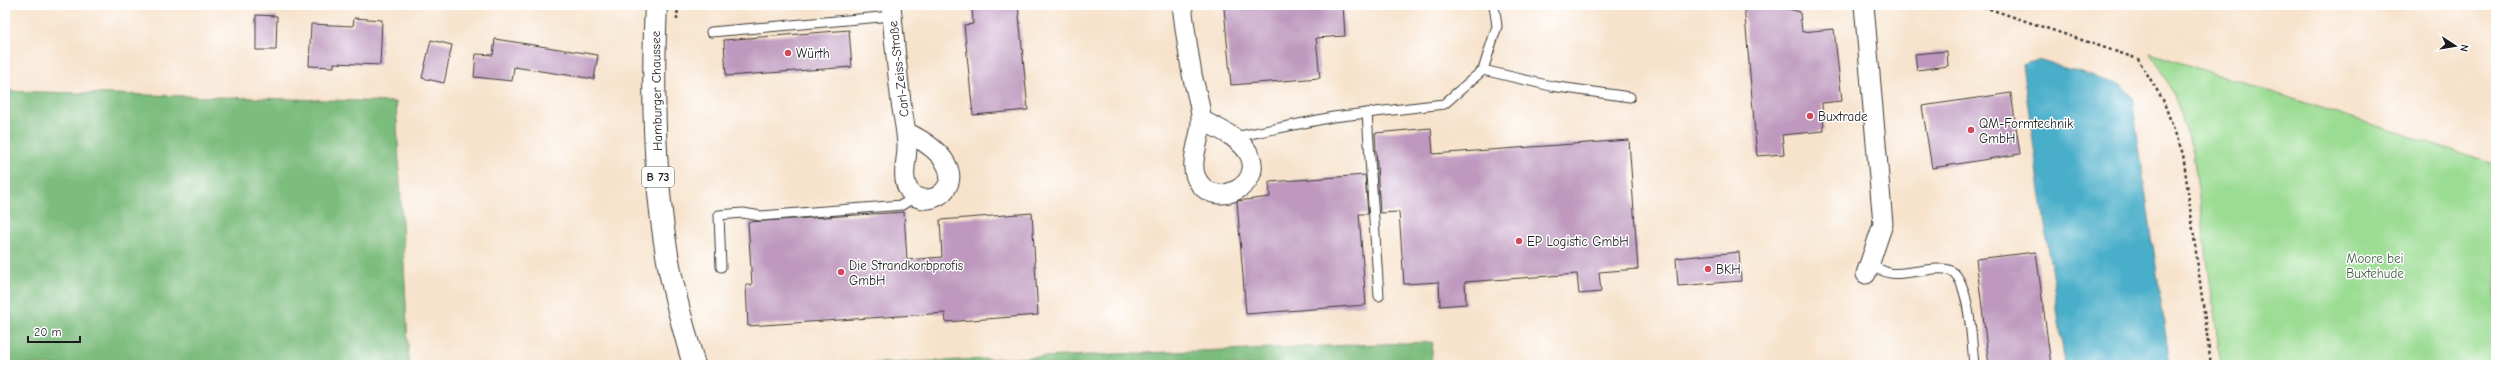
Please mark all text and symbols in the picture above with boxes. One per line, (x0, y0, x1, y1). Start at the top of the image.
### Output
street label: Carl-Zeiss-Straße (885, 19, 912, 118)
north arrow (2435, 26, 2475, 66)
street label: Hamburger Chaussee (648, 30, 665, 151)
text: N (2457, 43, 2471, 53)
place label: Würth (796, 46, 830, 61)
marker: Würth (783, 48, 793, 58)
place label: Buxtrade (1818, 109, 1868, 124)
marker: Buxtrade (1805, 111, 1815, 121)
place label: QM-Formtechnik GmbH (1979, 116, 2074, 146)
marker: QM-Formtechnik GmbH (1966, 125, 1976, 135)
road number: B 73 (642, 167, 674, 187)
place label: EP Logistic GmbH (1527, 234, 1629, 249)
marker: EP Logistic GmbH (1514, 236, 1524, 246)
park label: Moore bei Buxtehude (2346, 251, 2404, 281)
place label: Die Strandkorbprofis GmbH (849, 258, 963, 288)
place label: BKH (1716, 262, 1741, 277)
marker: BKH (1703, 264, 1713, 274)
marker: Die Strandkorbprofis GmbH (836, 267, 846, 277)
scale bar (28, 318, 80, 344)
text: 20 m (34, 325, 62, 339)

